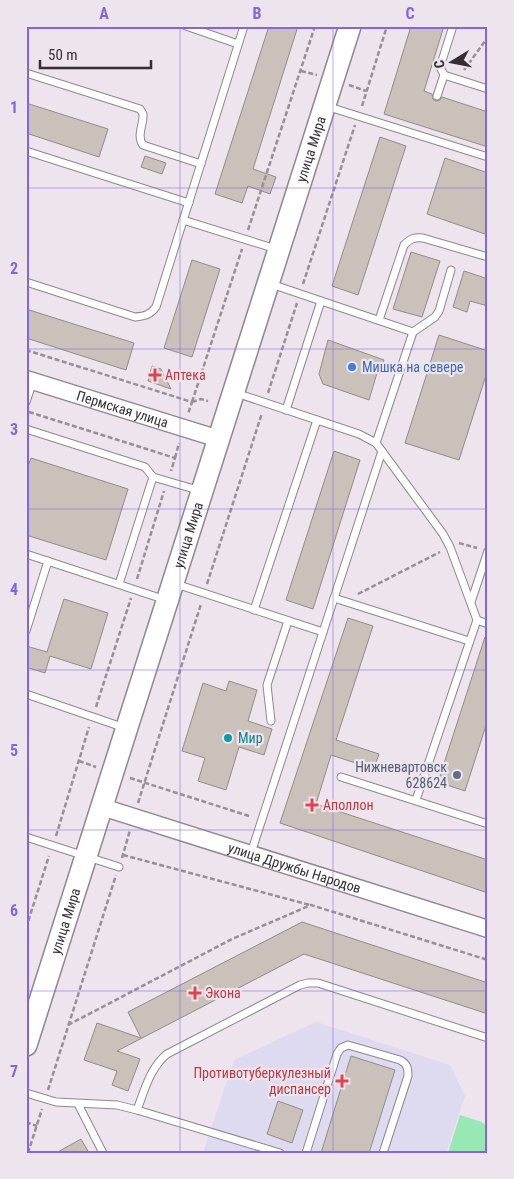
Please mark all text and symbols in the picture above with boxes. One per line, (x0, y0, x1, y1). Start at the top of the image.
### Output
text: A (99, 4, 109, 23)
text: B (253, 4, 262, 23)
text: C (405, 4, 415, 23)
scale bar (40, 38, 151, 70)
north arrow (426, 38, 476, 88)
text: 50 m (48, 46, 78, 64)
text: С (431, 59, 448, 70)
text: 1 (10, 98, 18, 117)
street label: улица Мира (293, 114, 329, 184)
text: 2 (10, 259, 18, 278)
place label: Мишка на севере (362, 359, 464, 375)
marker: Мишка на севере (346, 361, 358, 373)
place label: Аптека (165, 367, 206, 383)
marker: Аптека (149, 369, 161, 381)
street label: Пермская улица (75, 387, 170, 431)
text: 3 (10, 420, 18, 439)
street label: улица Мира (170, 500, 206, 570)
text: 4 (10, 580, 18, 599)
place label: Мир (238, 730, 263, 746)
marker: Мир (222, 732, 234, 744)
text: 5 (10, 741, 18, 760)
place label: Нижневартовск 628624 (355, 759, 447, 791)
marker: Нижневартовск 628624 (451, 769, 463, 781)
place label: Аполлон (323, 797, 374, 813)
marker: Аполлон (305, 798, 319, 812)
street label: улица Дружбы Народов (226, 839, 363, 896)
street label: улица Мира (47, 886, 83, 956)
text: 6 (10, 901, 18, 920)
place label: Экона (205, 985, 241, 1001)
marker: Экона (189, 987, 201, 999)
text: 7 (10, 1062, 18, 1081)
place label: Противотуберкулезный диспансер (193, 1065, 331, 1097)
marker: Противотуберкулезный диспансер (335, 1074, 349, 1088)

